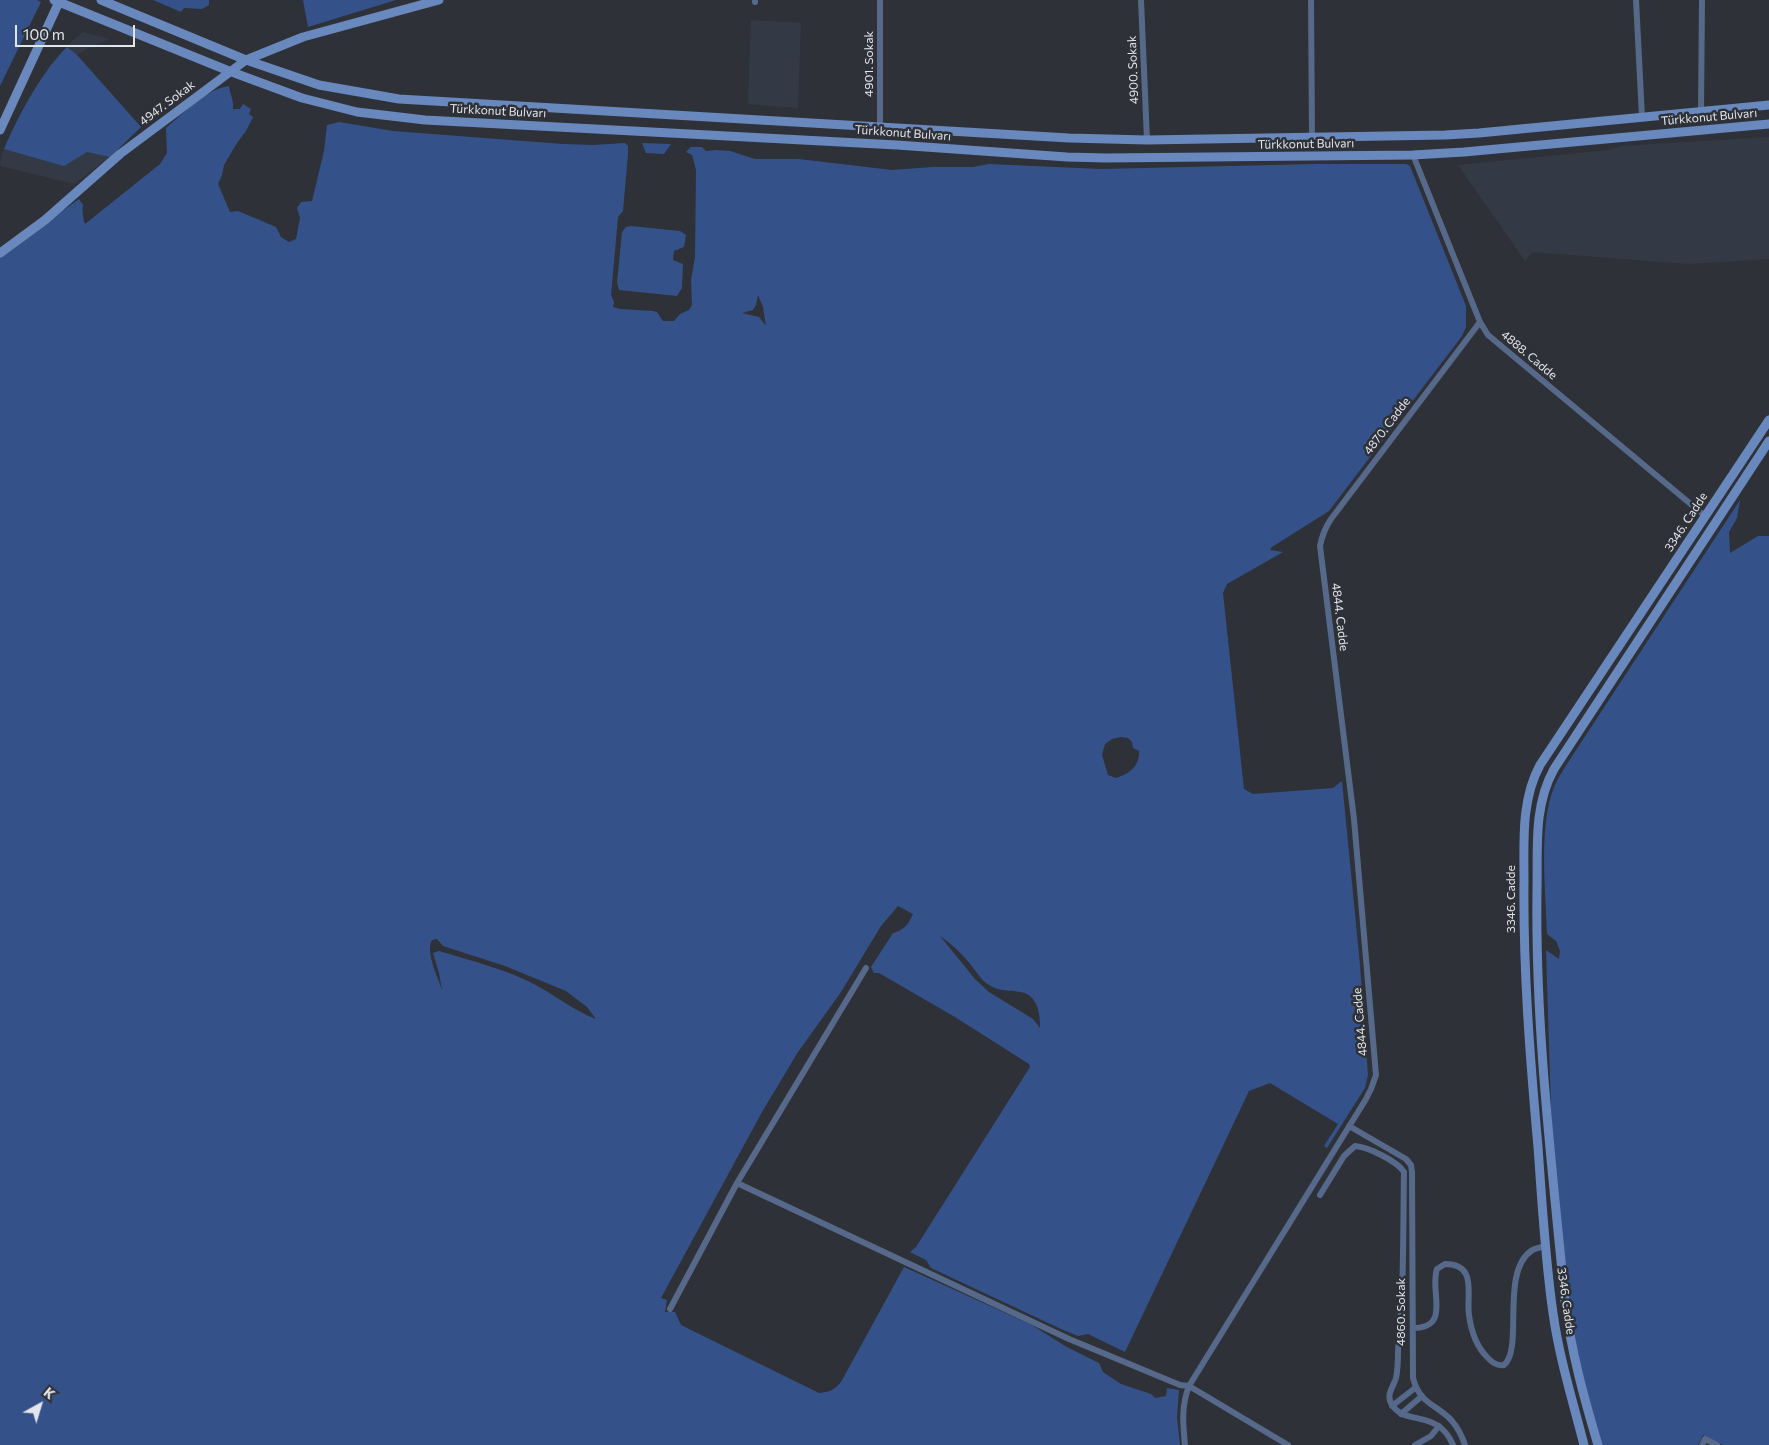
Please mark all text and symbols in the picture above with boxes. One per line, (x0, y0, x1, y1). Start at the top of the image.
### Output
scale bar (18, 15, 138, 47)
text: 100 m (23, 25, 65, 43)
street label: 4901. Sokak (862, 31, 876, 97)
street label: 4900. Sokak (1125, 35, 1141, 105)
street label: 4947. Sokak (136, 78, 198, 128)
street label: Türkkonut Bulvarı (449, 101, 547, 121)
street label: Türkkonut Bulvarı (1660, 106, 1758, 128)
street label: Türkkonut Bulvarı (854, 122, 952, 144)
street label: Türkkonut Bulvarı (1258, 136, 1354, 152)
street label: 4888. Cadde (1498, 327, 1560, 383)
street label: 4870. Cadde (1361, 394, 1413, 458)
street label: 3346. Cadde (1662, 490, 1710, 554)
street label: 4844. Cadde (1329, 582, 1351, 652)
street label: 3346. Cadde (1504, 865, 1518, 933)
street label: 4844. Cadde (1350, 987, 1370, 1057)
street label: 3346. Cadde (1554, 1266, 1578, 1336)
street label: 4860. Sokak (1394, 1278, 1408, 1346)
north arrow (15, 1380, 65, 1430)
text: K (41, 1383, 59, 1403)

